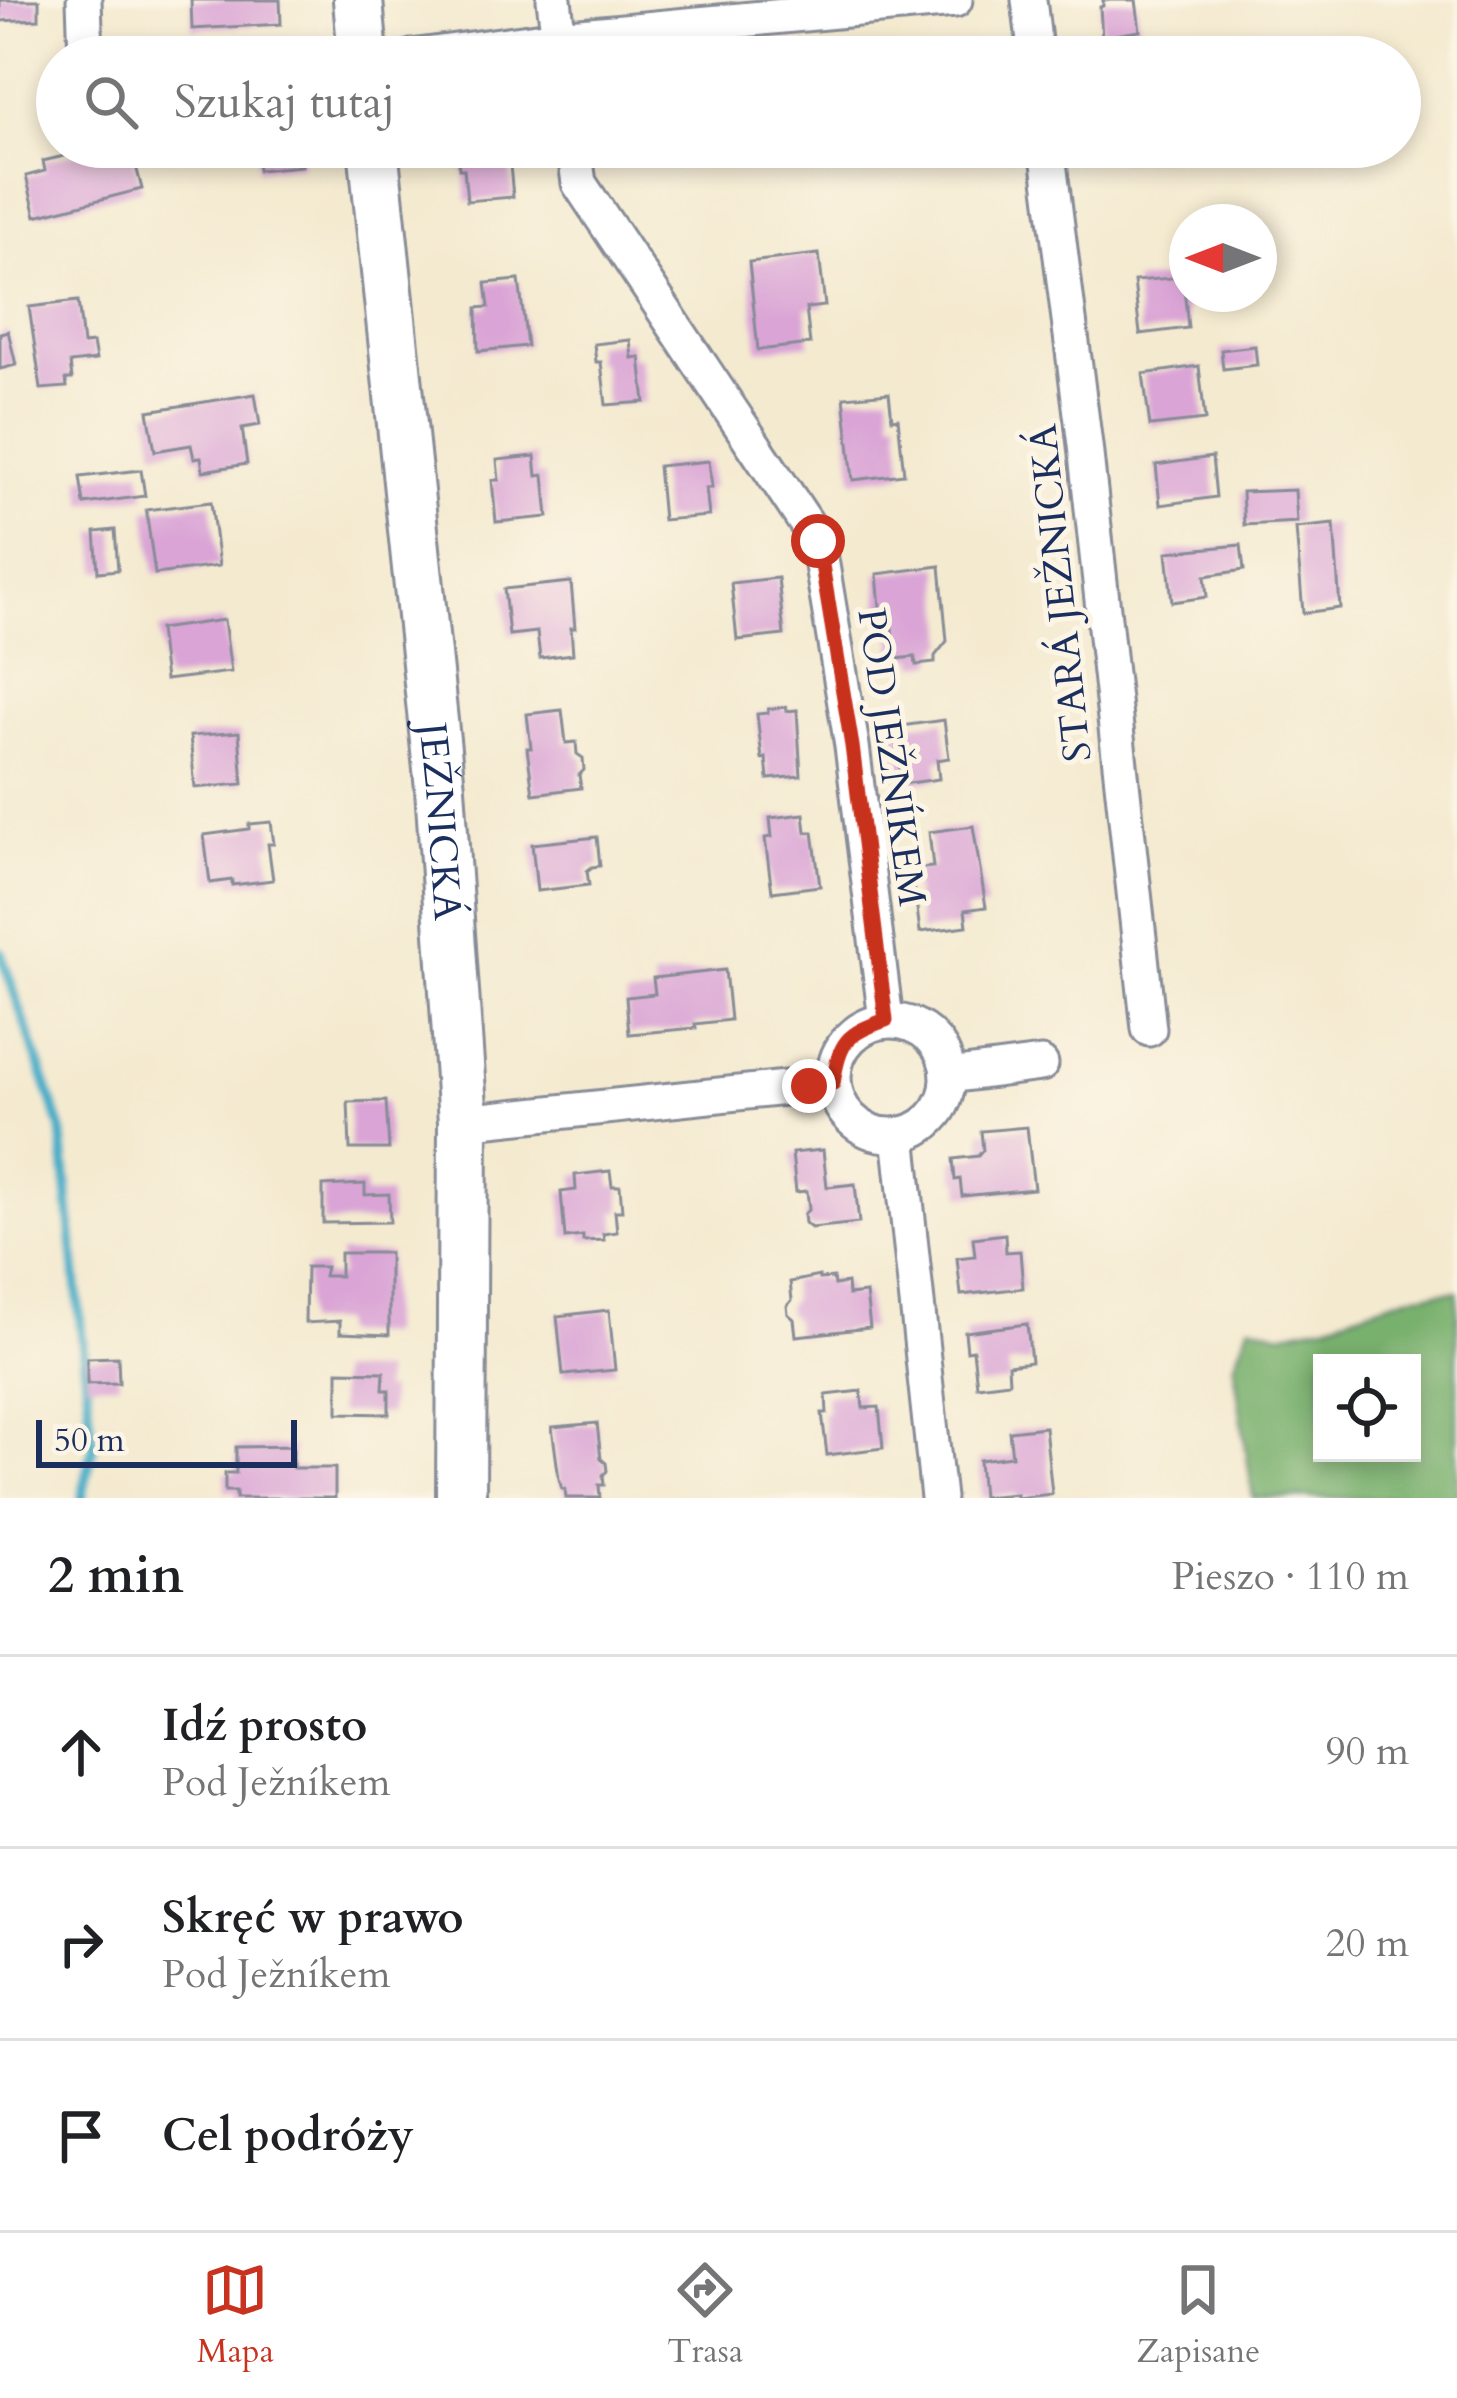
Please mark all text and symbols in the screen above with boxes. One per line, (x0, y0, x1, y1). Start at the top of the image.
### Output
search box (36, 36, 1421, 168)
icon: search (78, 69, 144, 135)
text: Szukaj tutaj (174, 72, 395, 133)
north arrow (1169, 204, 1277, 312)
street label: STARÁ JEŽNICKÁ (1016, 421, 1105, 764)
route start (791, 514, 845, 568)
street label: POD JEŽNÍKEM (844, 605, 939, 910)
street label: JEŽNICKÁ (405, 715, 474, 923)
route end (782, 1059, 836, 1113)
map controls (1313, 1354, 1421, 1462)
button: locate (1313, 1354, 1421, 1462)
scale bar (36, 1414, 297, 1467)
text: 50 m (54, 1418, 125, 1463)
text: 2 min (48, 1541, 184, 1611)
text: Pieszo · 110 m (1171, 1550, 1409, 1603)
text: Idź prosto (162, 1695, 367, 1756)
icon: ahead (48, 1719, 114, 1785)
text: 90 m (1326, 1725, 1409, 1778)
text: Pod Ježníkem (162, 1756, 390, 1809)
text: Skręć w prawo (162, 1887, 464, 1948)
icon: right (48, 1911, 114, 1977)
text: 20 m (1326, 1917, 1409, 1970)
text: Pod Ježníkem (162, 1948, 390, 2001)
icon: arrive (48, 2103, 114, 2169)
text: Cel podróży (162, 2105, 414, 2166)
tab: Mapa (197, 2257, 274, 2374)
tab: Trasa (667, 2257, 743, 2374)
tab: Zapisane (1137, 2257, 1260, 2374)

